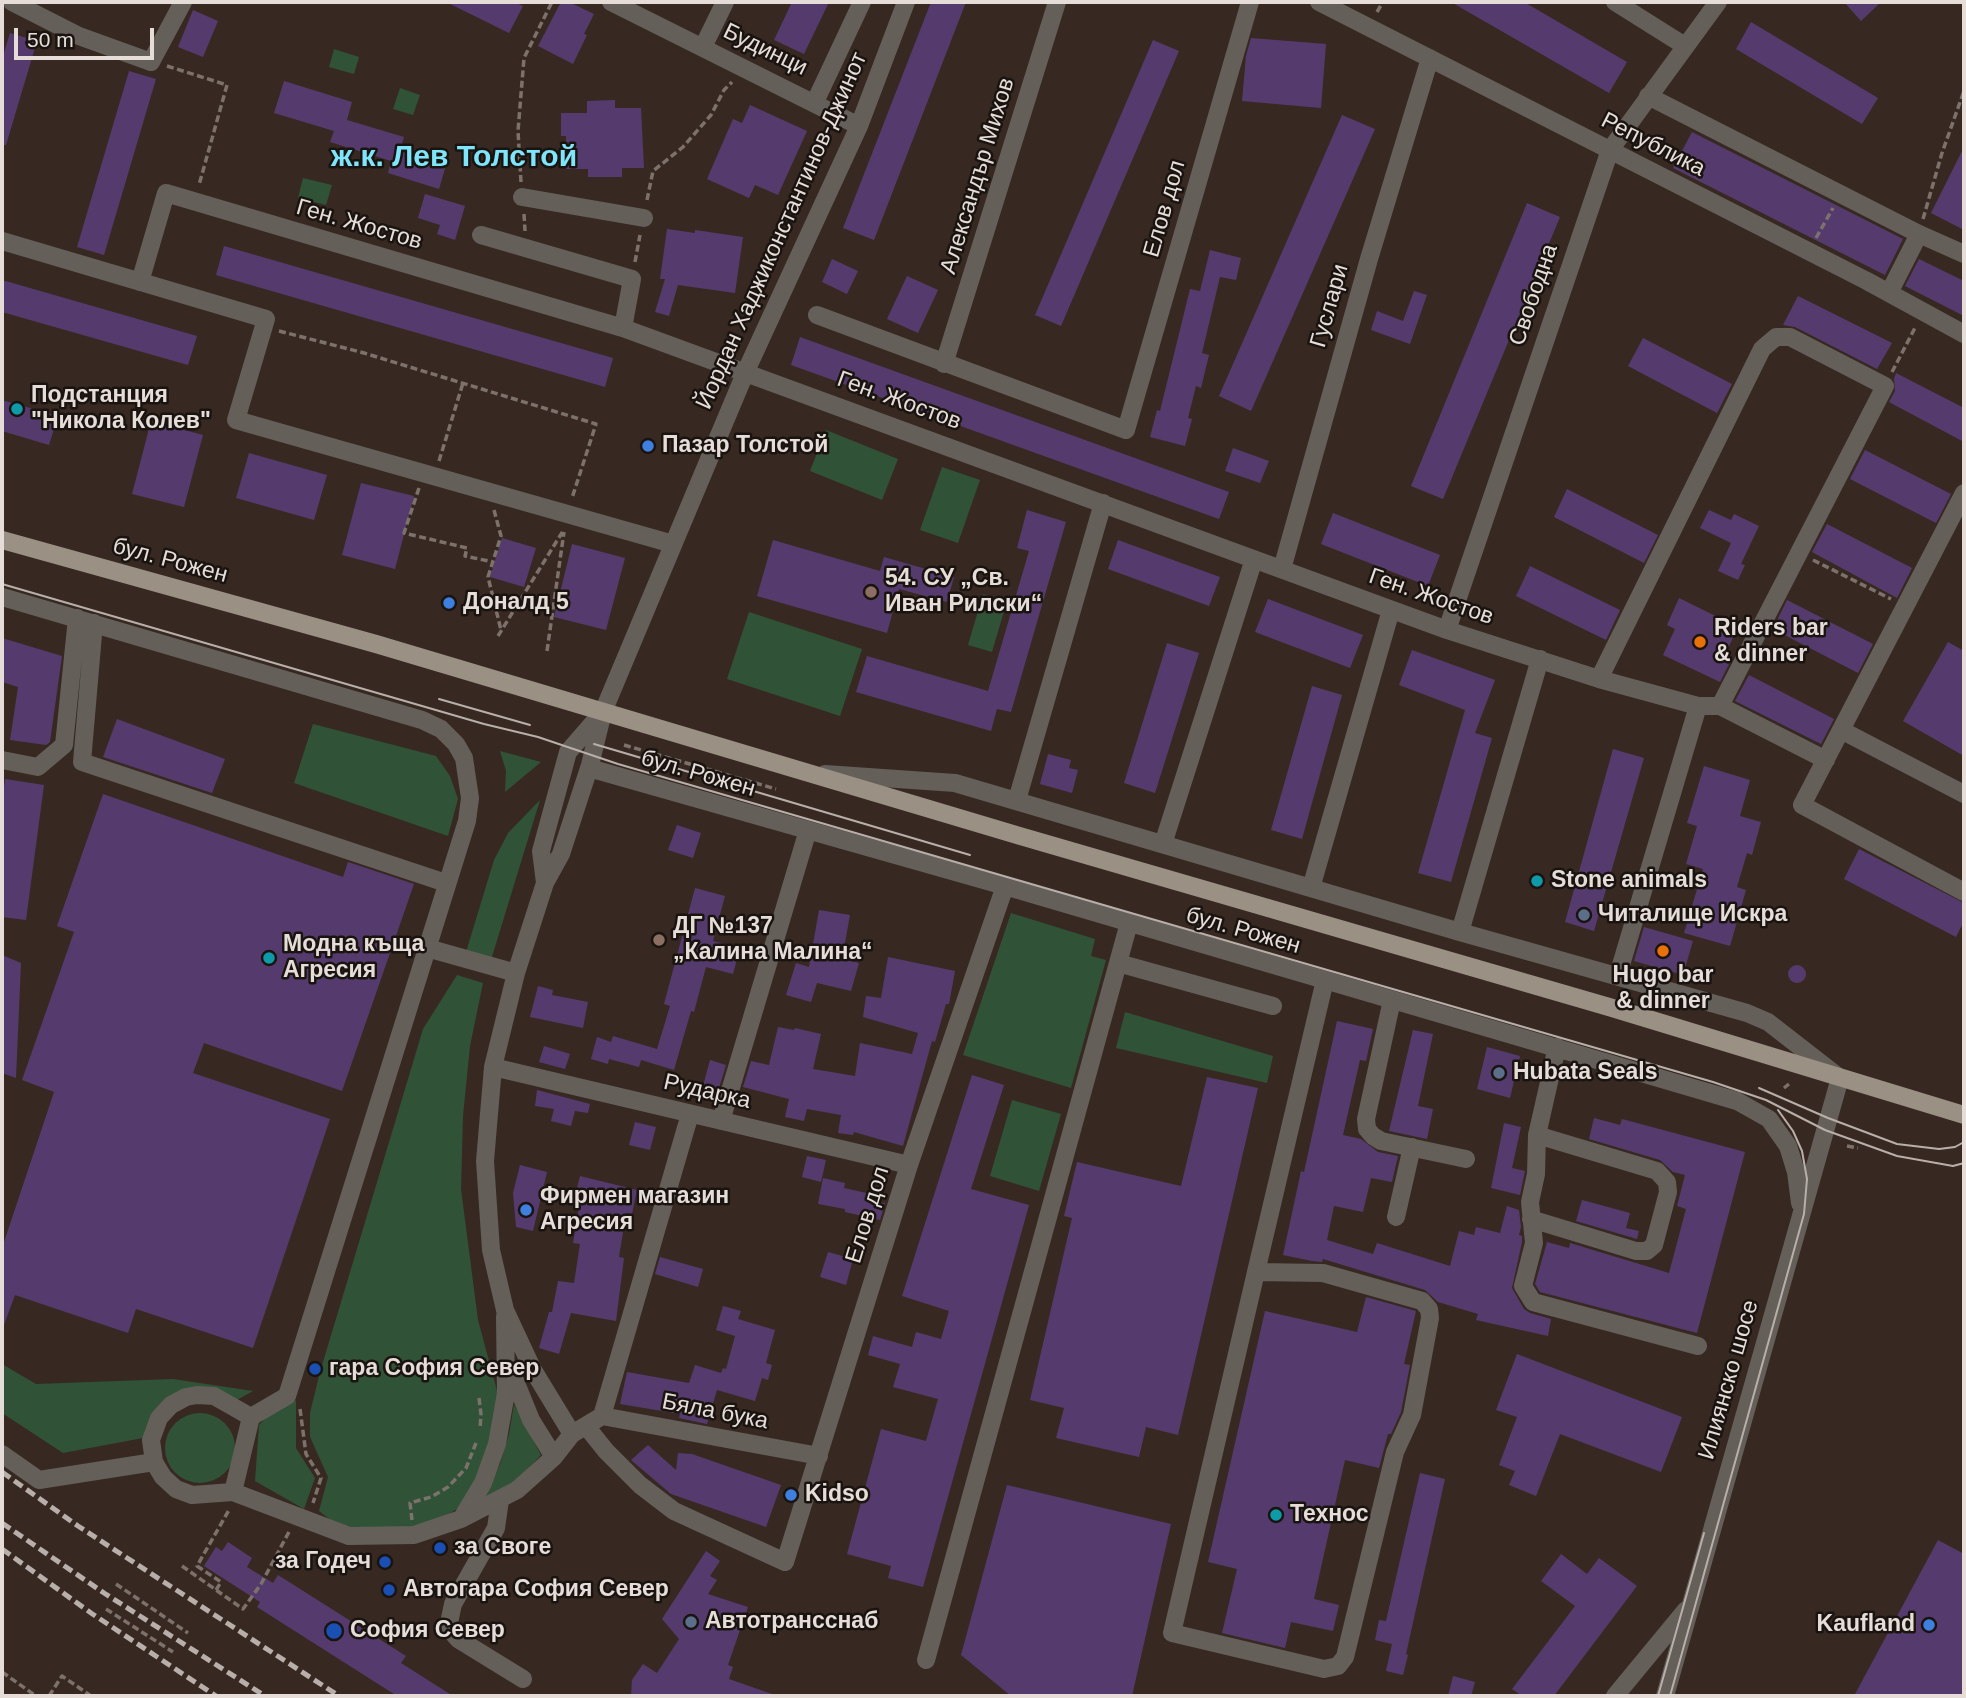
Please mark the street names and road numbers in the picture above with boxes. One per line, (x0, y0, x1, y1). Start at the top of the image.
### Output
street label: Будинци (718, 18, 812, 82)
street label: Йордан Хаджиконстантинов-Джинот (691, 48, 873, 414)
street label: Александър Михов (935, 75, 1021, 277)
street label: Република (1596, 107, 1710, 183)
street label: Елов дол (1138, 157, 1192, 261)
street label: Ген. Жостов (293, 194, 425, 256)
street label: Свободна (1504, 241, 1564, 349)
street label: Гуслари (1305, 261, 1355, 351)
street label: Ген. Жостов (833, 366, 965, 436)
street label: бул. Рожен (110, 532, 230, 590)
street label: Ген. Жостов (1365, 563, 1497, 631)
street label: бул. Рожен (638, 745, 758, 803)
street label: бул. Рожен (1183, 902, 1303, 960)
street label: Рударка (661, 1069, 753, 1115)
street label: Елов дол (840, 1163, 896, 1267)
street label: Илиянско шосе (1693, 1297, 1765, 1463)
street label: Бяла бука (660, 1388, 770, 1436)

